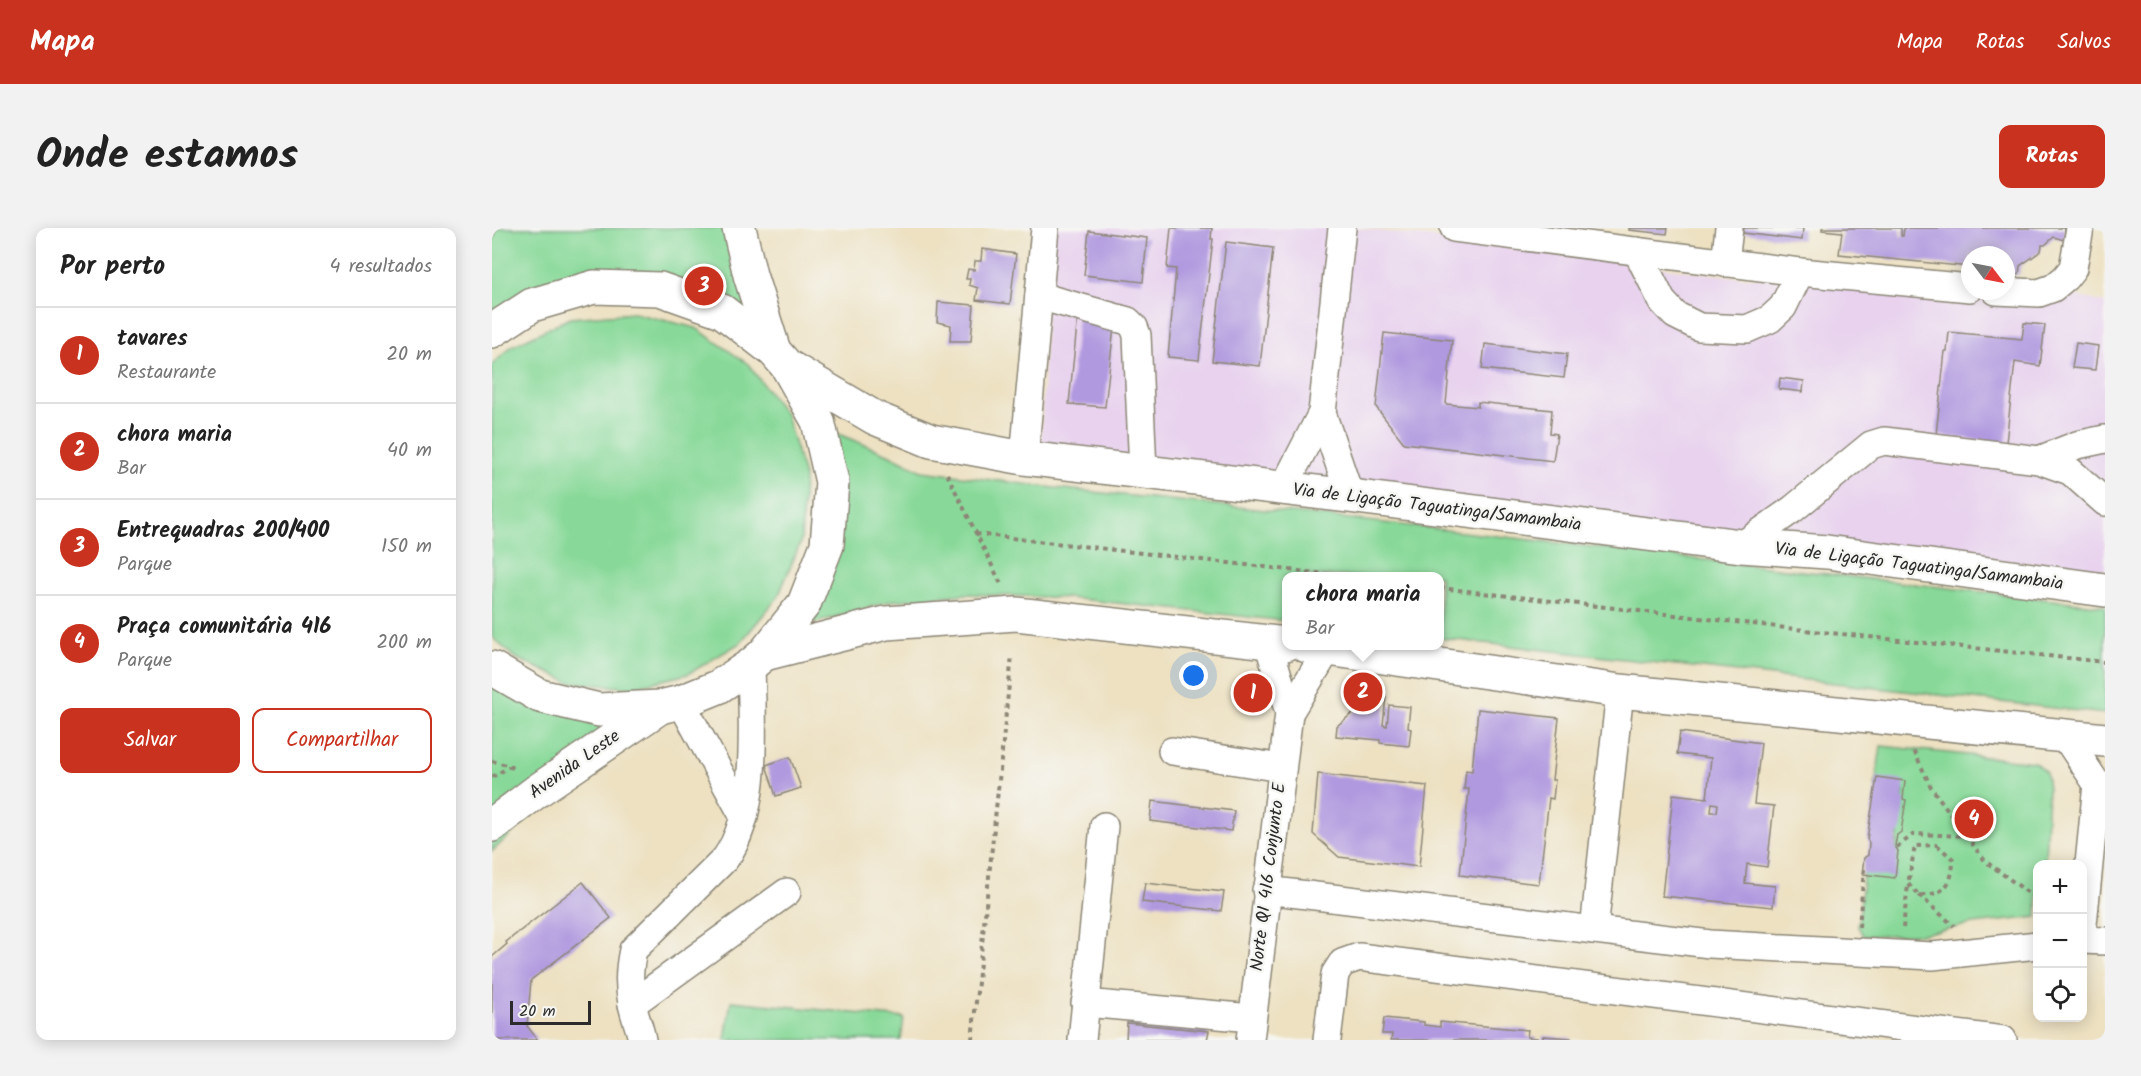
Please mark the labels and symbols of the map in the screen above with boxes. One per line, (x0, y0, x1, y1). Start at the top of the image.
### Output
north arrow (1961, 246, 2015, 300)
pin: 3 (684, 264, 724, 308)
street label: Via de Ligação Taguatinga/Samambaia (1291, 476, 1583, 540)
street label: Via de Ligação Taguatinga/Samambaia (1773, 535, 2065, 599)
your location (1179, 661, 1208, 690)
pin: 1 (1234, 670, 1272, 716)
pin: 2 (1344, 670, 1382, 714)
street label: Avenida Leste (523, 723, 627, 807)
street label: Norte QI 416 Conjunto E (1243, 781, 1295, 973)
pin: 4 (1954, 796, 1994, 842)
scale bar (510, 998, 591, 1026)

